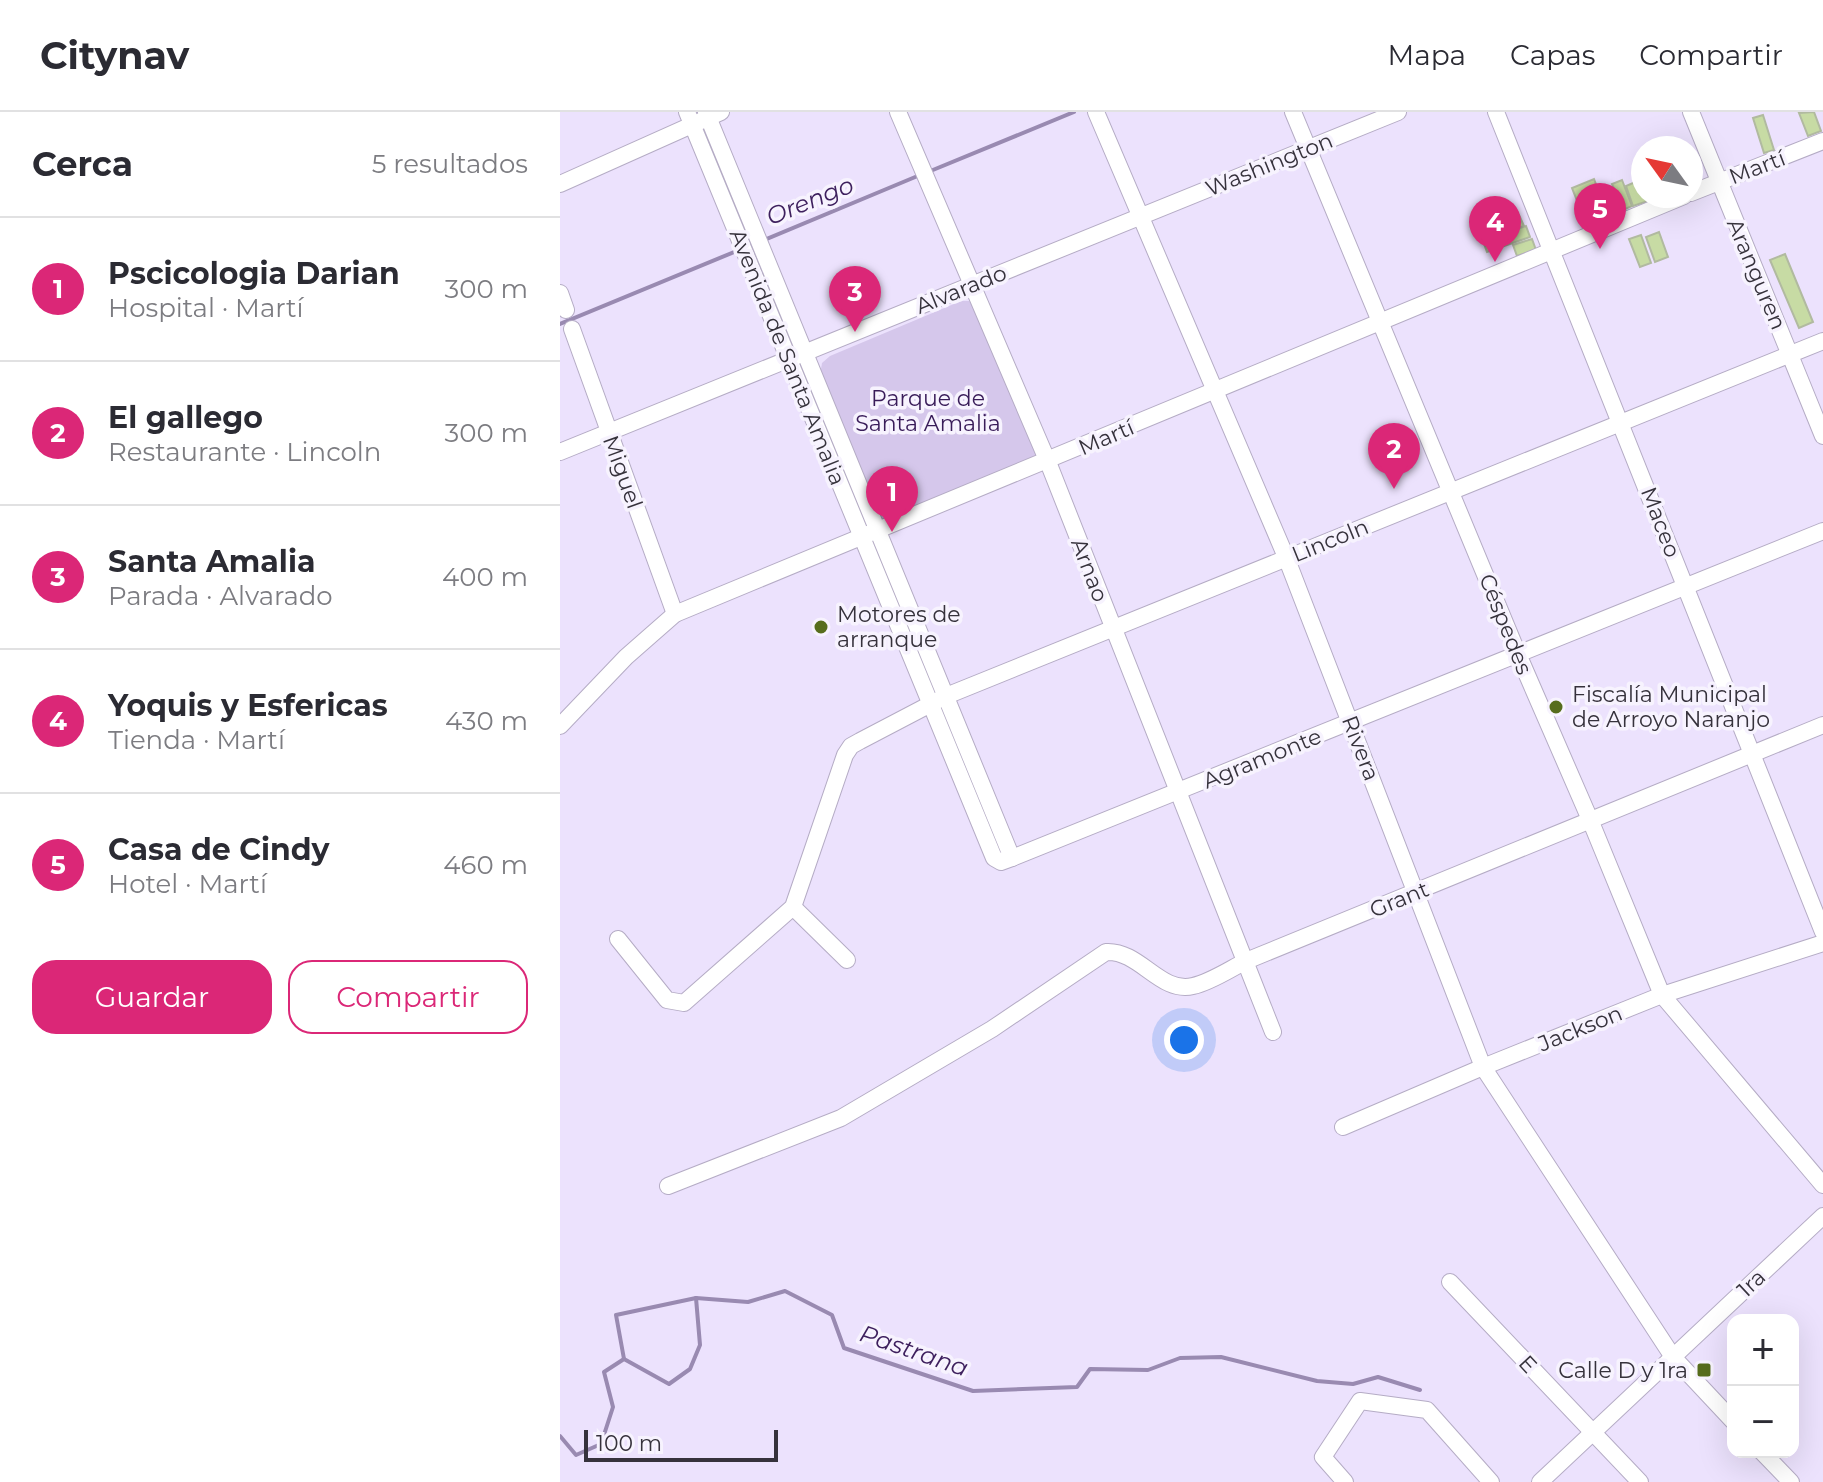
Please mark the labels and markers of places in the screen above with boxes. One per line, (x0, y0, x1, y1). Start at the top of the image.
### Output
pin: 5 (1574, 183, 1626, 249)
pin: 4 (1469, 196, 1521, 262)
pin: 3 (829, 266, 881, 332)
pin: 2 (1368, 423, 1420, 489)
pin: 1 (866, 466, 918, 532)
place label: Motores de arranque (837, 601, 961, 653)
marker: Motores de arranque (812, 618, 830, 636)
place label: Fiscalía Municipal de Arroyo Naranjo (1572, 681, 1770, 733)
marker: Fiscalía Municipal de Arroyo Naranjo (1547, 698, 1565, 716)
place label: Calle D y 1ra (1558, 1357, 1688, 1384)
marker: Calle D y 1ra (1695, 1361, 1713, 1379)

